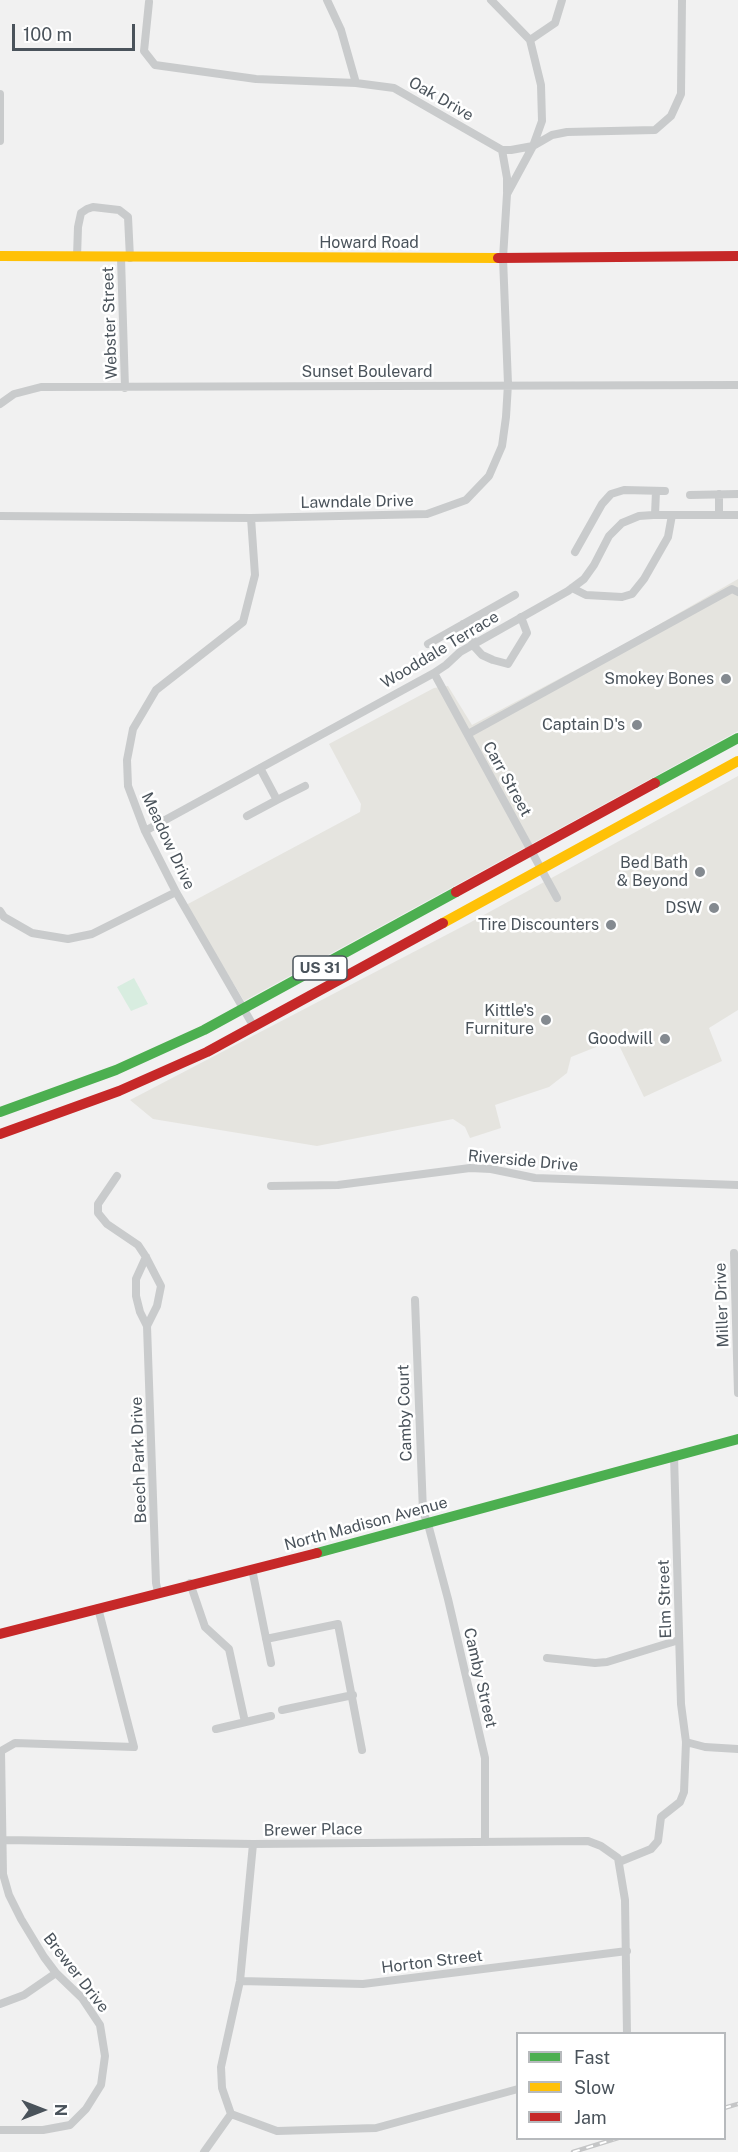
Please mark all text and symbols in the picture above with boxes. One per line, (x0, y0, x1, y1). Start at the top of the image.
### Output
scale bar (15, 12, 138, 50)
text: 100 m (23, 24, 72, 45)
street label: Oak Drive (405, 73, 477, 125)
street label: Howard Road (319, 233, 419, 253)
street label: Webster Street (98, 266, 122, 380)
street label: Sunset Boulevard (301, 362, 433, 382)
street label: Lawndale Drive (300, 491, 414, 513)
street label: Wooddale Terrace (378, 607, 502, 693)
place label: Smokey Bones (604, 669, 714, 689)
marker: Smokey Bones (719, 672, 733, 686)
place label: Captain D's (542, 715, 625, 735)
marker: Captain D's (630, 718, 644, 732)
street label: Carr Street (479, 738, 535, 820)
street label: Meadow Drive (137, 789, 199, 893)
place label: Bed Bath & Beyond (617, 853, 688, 891)
marker: Bed Bath & Beyond (693, 865, 707, 879)
place label: DSW (665, 898, 702, 918)
marker: DSW (707, 901, 721, 915)
place label: Tire Discounters (478, 915, 599, 935)
marker: Tire Discounters (604, 918, 618, 932)
road number: US 31 (293, 956, 347, 980)
place label: Kittle's Furniture (465, 1001, 534, 1039)
marker: Kittle's Furniture (539, 1013, 553, 1027)
place label: Goodwill (588, 1029, 653, 1049)
marker: Goodwill (658, 1032, 672, 1046)
street label: Riverside Drive (467, 1147, 579, 1175)
street label: Miller Drive (711, 1262, 733, 1348)
street label: Camby Court (394, 1364, 416, 1462)
street label: Beech Park Drive (127, 1396, 151, 1524)
street label: North Madison Avenue (282, 1493, 450, 1555)
street label: Elm Street (654, 1559, 676, 1639)
street label: Camby Street (459, 1626, 501, 1730)
street label: Brewer Place (263, 1820, 363, 1840)
street label: Brewer Drive (39, 1929, 113, 2017)
street label: Horton Street (380, 1946, 484, 1978)
legend (516, 2032, 726, 2140)
text: Fast (574, 2047, 610, 2068)
text: Slow (574, 2077, 615, 2098)
north arrow (12, 2080, 72, 2140)
text: N (51, 2104, 70, 2116)
text: Jam (574, 2107, 607, 2128)

